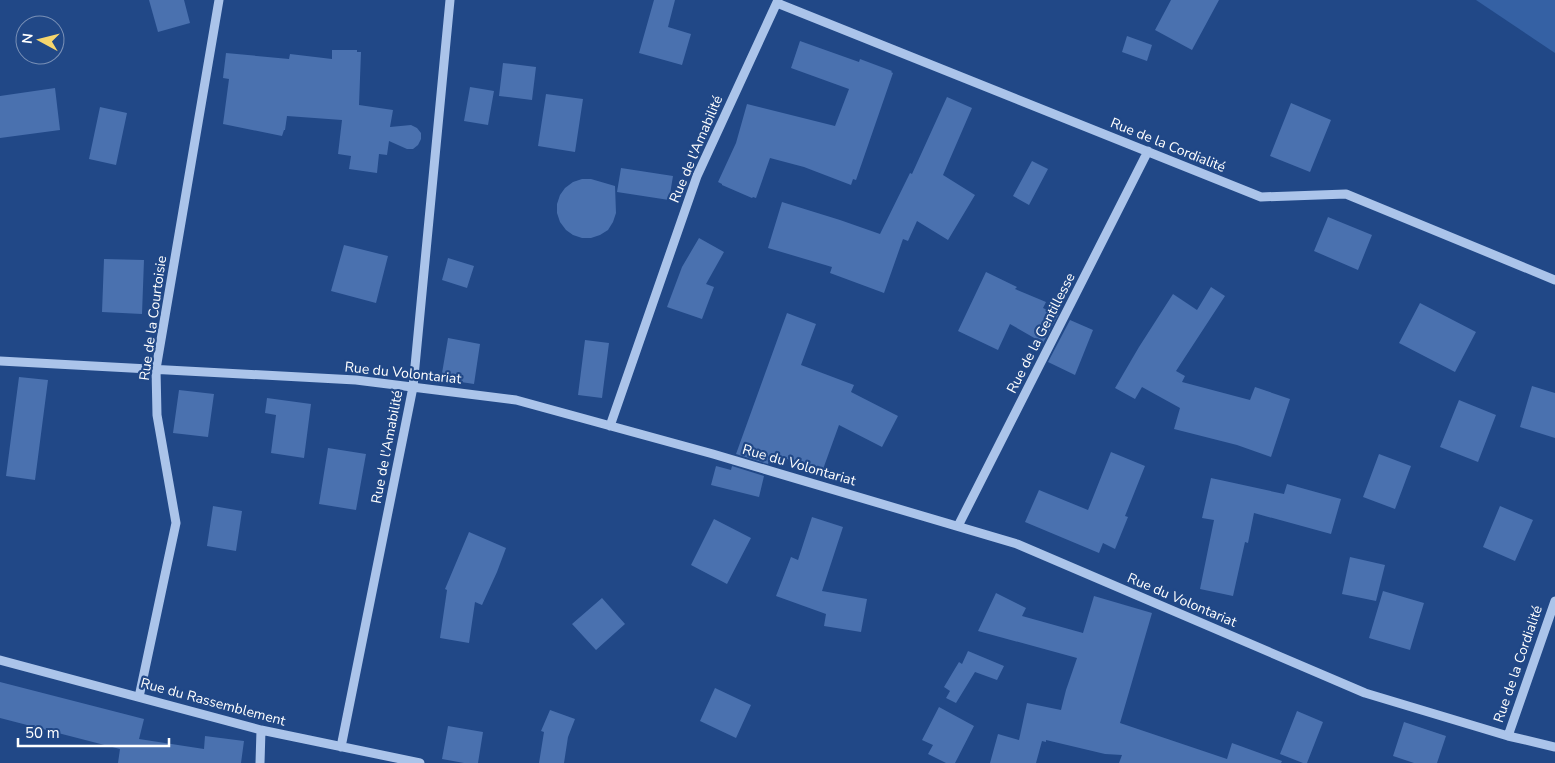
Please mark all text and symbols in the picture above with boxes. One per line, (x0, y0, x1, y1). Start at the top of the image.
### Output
north arrow (15, 15, 65, 65)
text: N (18, 32, 38, 45)
street label: Rue de l'Amabilité (665, 92, 727, 206)
street label: Rue de la Cordialité (1108, 113, 1228, 177)
street label: Rue de la Courtoisie (135, 254, 171, 382)
street label: Rue de la Gentillesse (1002, 269, 1080, 397)
street label: Rue du Volontariat (344, 357, 462, 389)
street label: Rue de l'Amabilité (367, 389, 407, 505)
street label: Rue du Volontariat (740, 440, 858, 490)
street label: Rue du Volontariat (1124, 568, 1240, 632)
street label: Rue de la Cordialité (1489, 603, 1547, 725)
street label: Rue du Rassemblement (138, 673, 288, 731)
scale bar (18, 716, 169, 748)
text: 50 m (25, 723, 60, 743)

